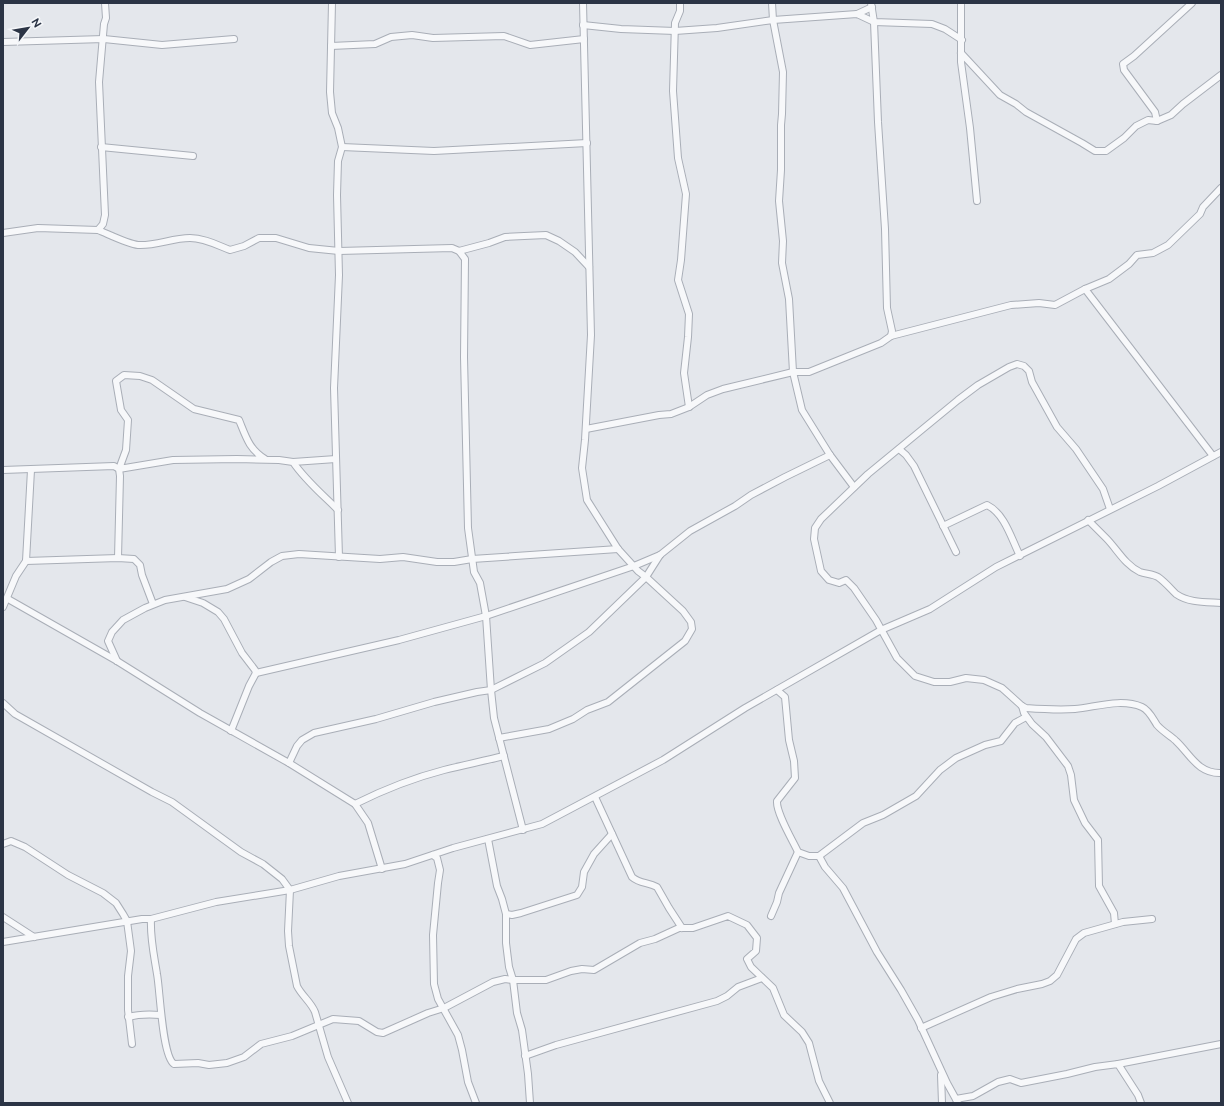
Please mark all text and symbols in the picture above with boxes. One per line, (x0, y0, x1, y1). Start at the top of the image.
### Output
north arrow (8, 8, 48, 48)
text: N (28, 16, 44, 30)

